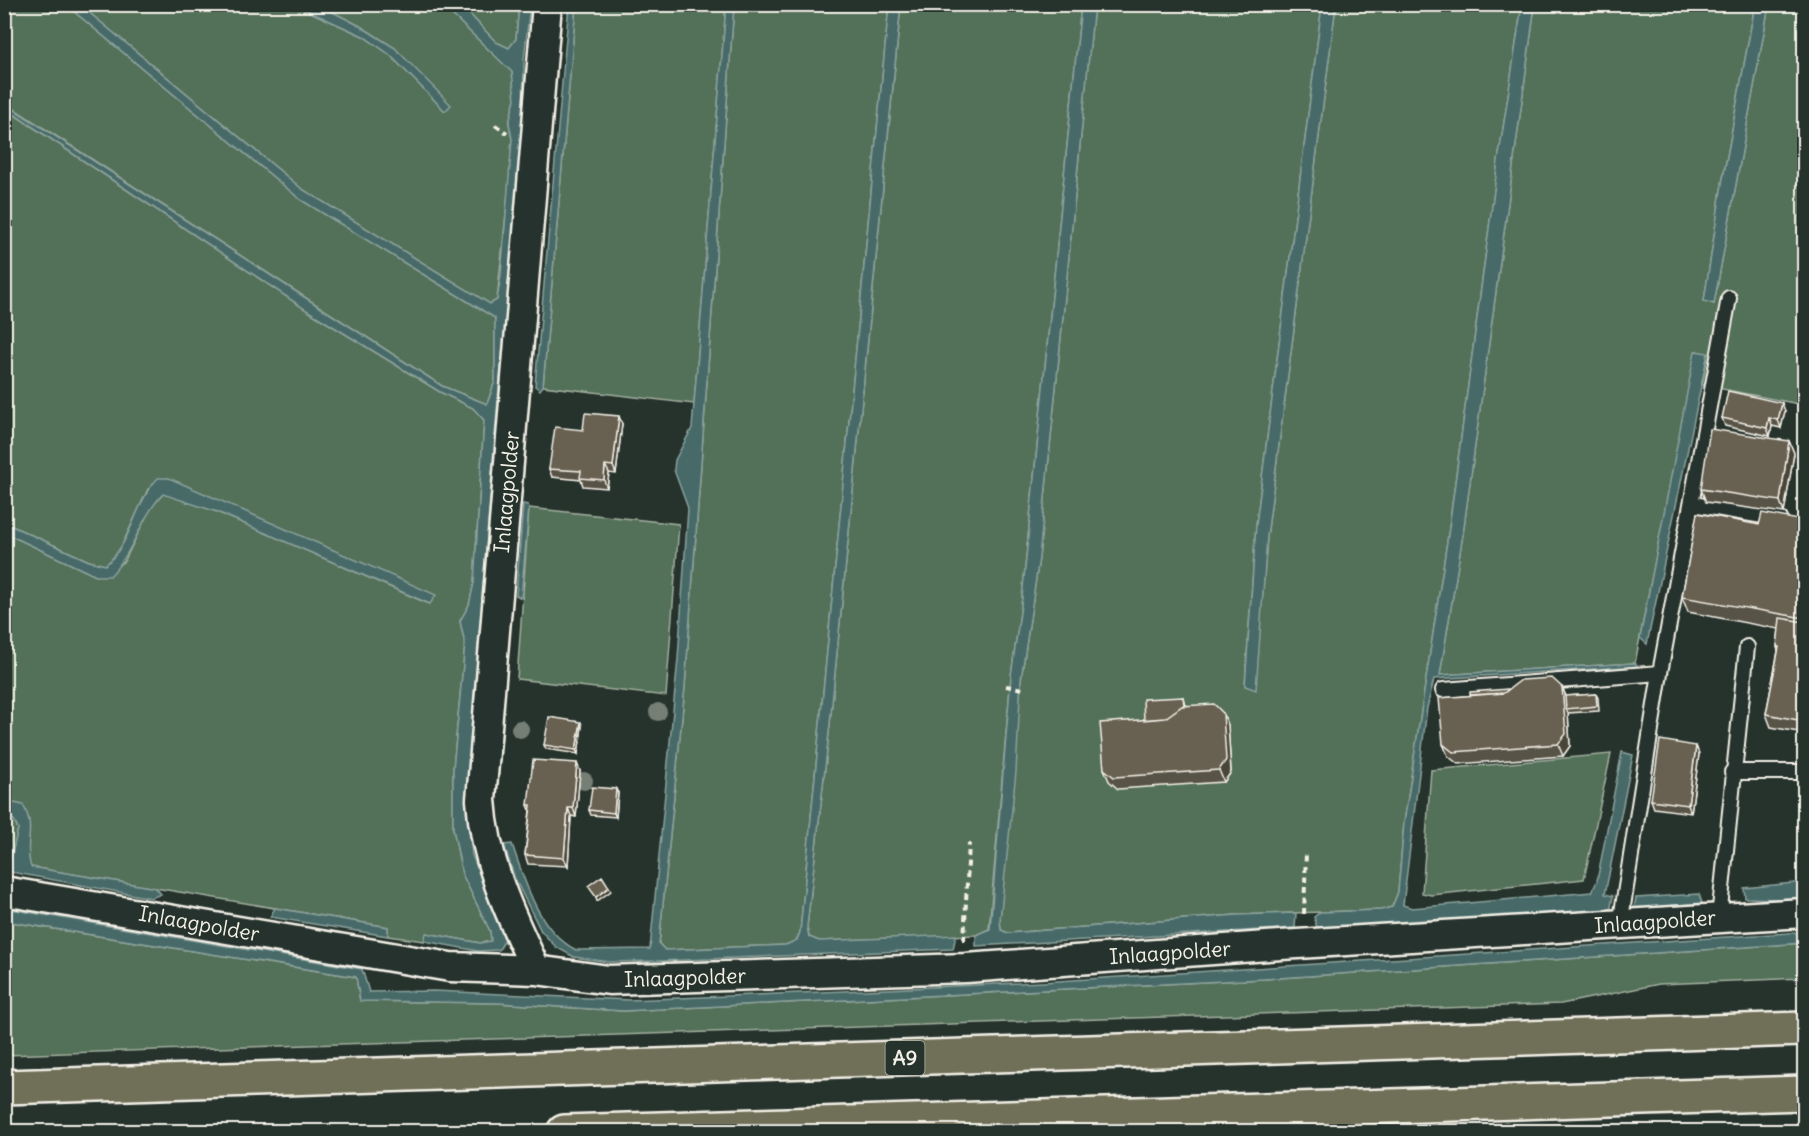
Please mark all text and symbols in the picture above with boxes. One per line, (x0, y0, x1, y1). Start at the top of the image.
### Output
street label: Inlaagpolder (488, 430, 525, 554)
street label: Inlaagpolder (137, 900, 262, 947)
street label: Inlaagpolder (1593, 904, 1717, 939)
street label: Inlaagpolder (1108, 935, 1232, 970)
street label: Inlaagpolder (624, 962, 747, 993)
road number: A9 (886, 1041, 924, 1075)

